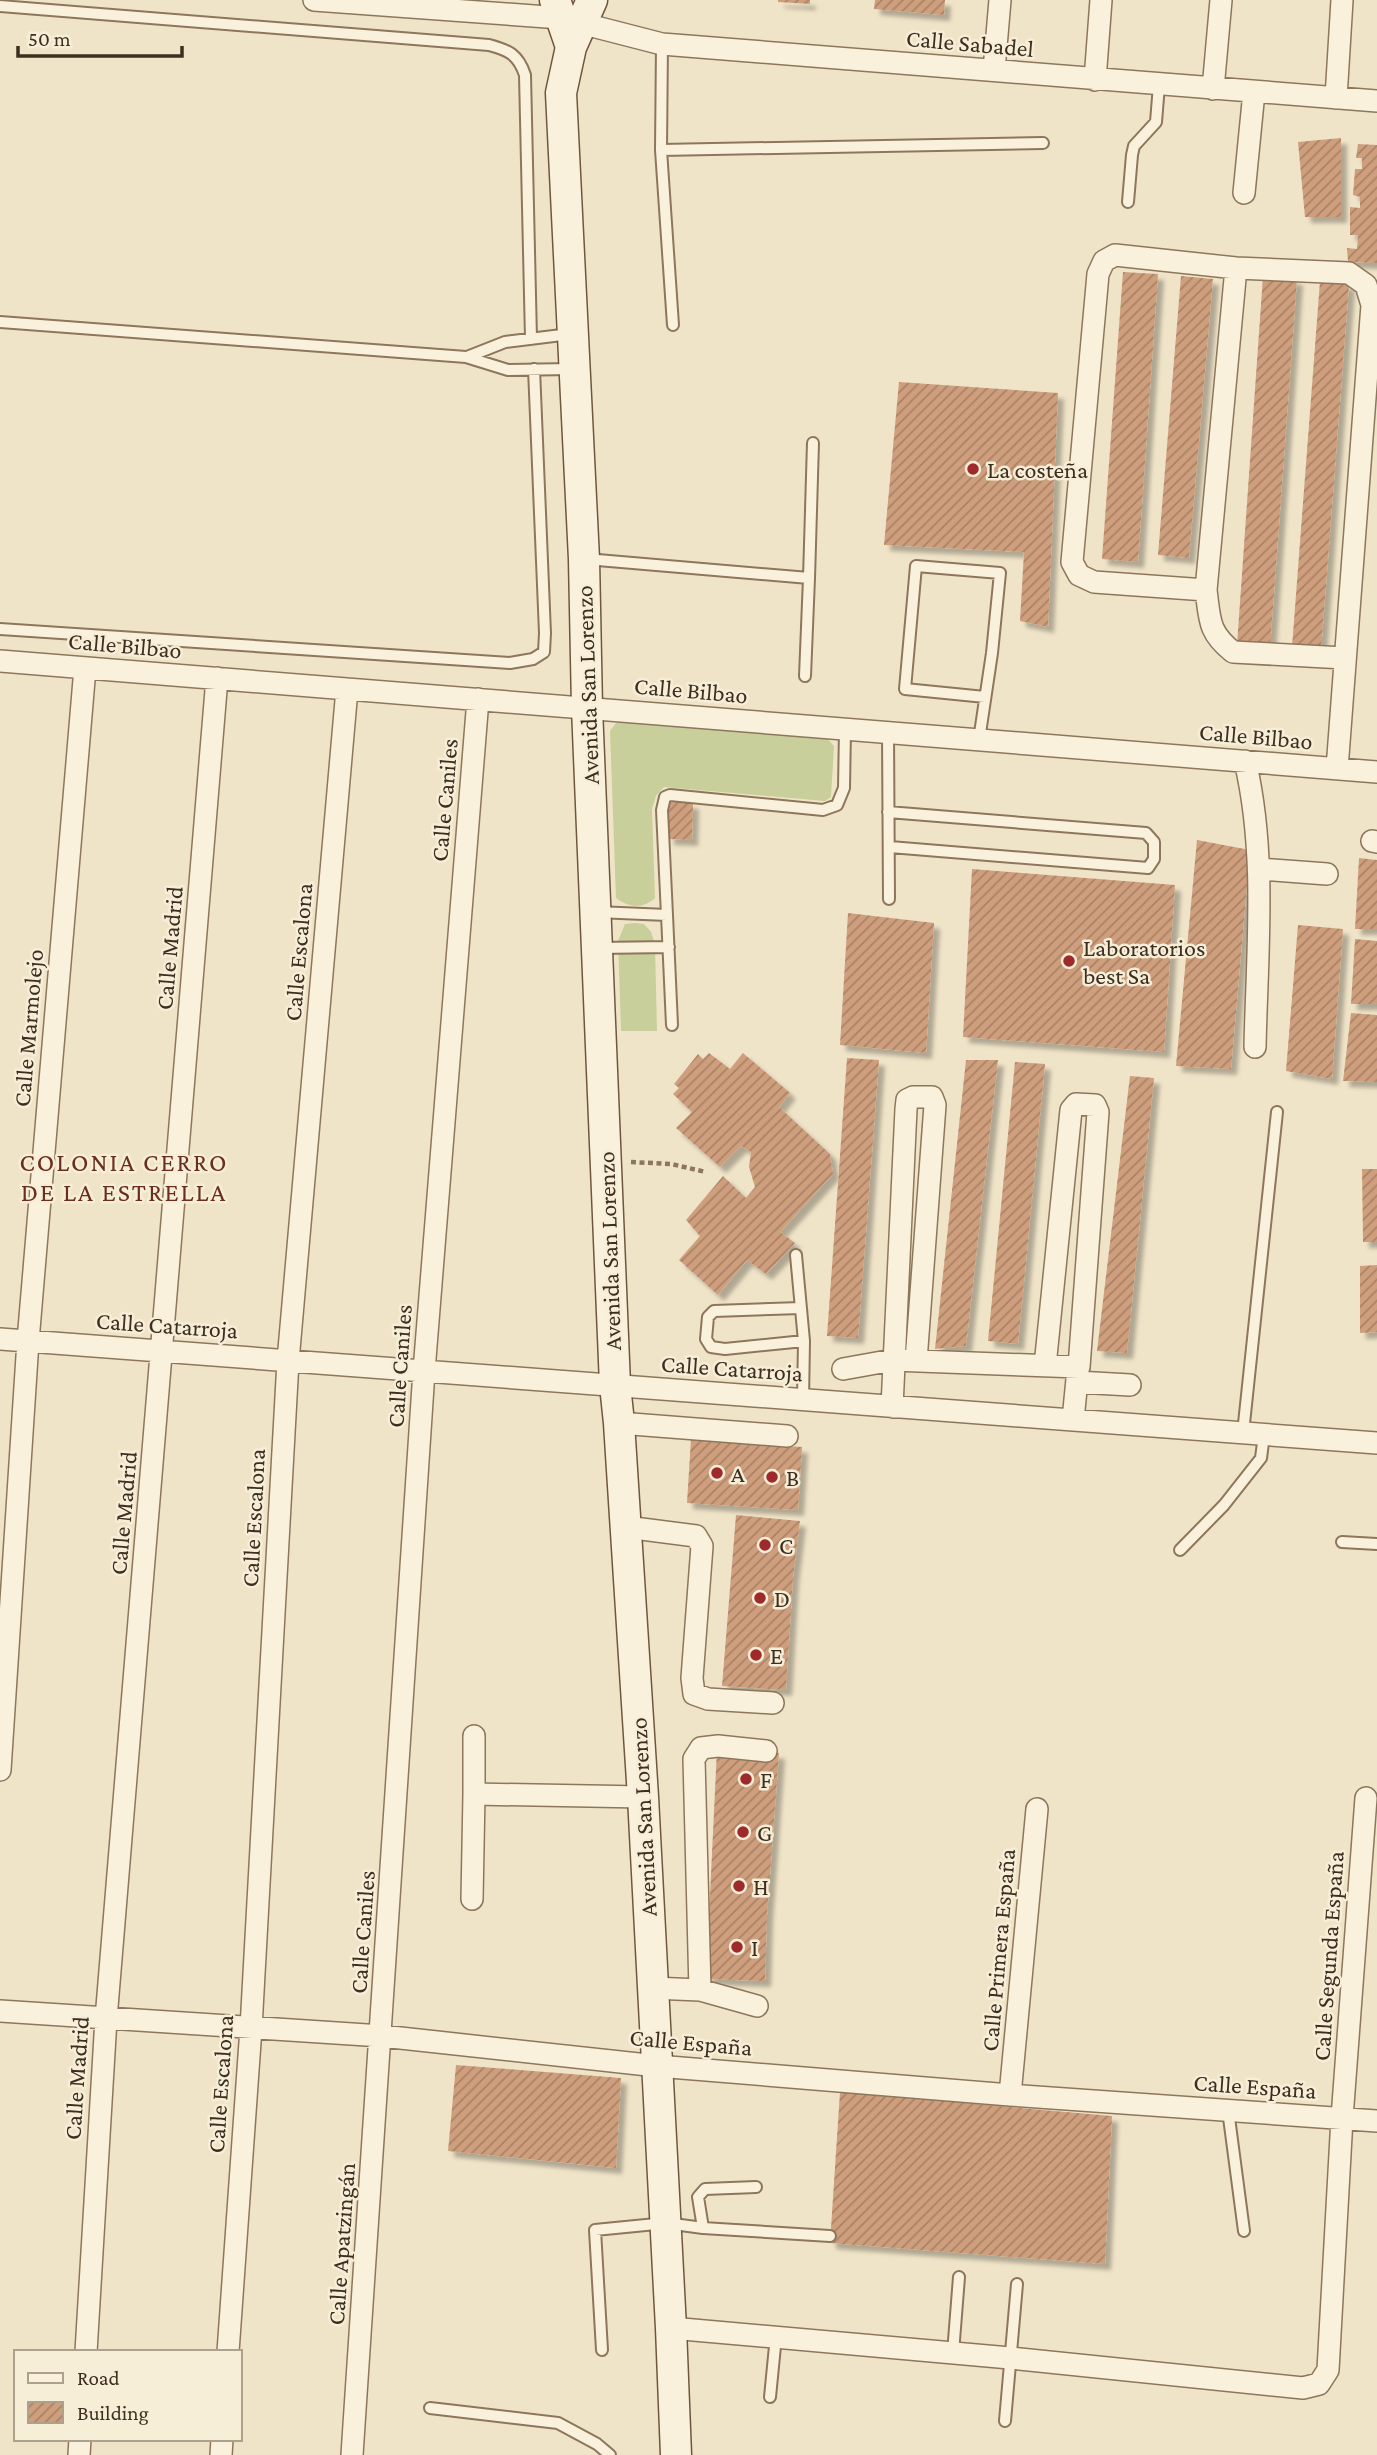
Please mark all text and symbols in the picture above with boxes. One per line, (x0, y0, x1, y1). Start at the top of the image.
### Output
scale bar (18, 14, 182, 58)
street label: Calle Sabadel (905, 24, 1035, 62)
text: 50 m (28, 27, 71, 51)
place label: La costeña (987, 456, 1088, 483)
marker: La costeña (965, 461, 981, 477)
street label: Avenida San Lorenzo (570, 585, 604, 785)
street label: Calle Bilbao (67, 627, 183, 663)
street label: Calle Bilbao (633, 672, 749, 708)
street label: Calle Bilbao (1198, 718, 1314, 754)
street label: Calle Caniles (425, 737, 463, 863)
street label: Calle Escalona (279, 882, 317, 1022)
street label: Calle Madrid (150, 885, 188, 1011)
place label: Laboratorios best Sa (1083, 934, 1205, 989)
street label: Calle Marmolejo (8, 948, 48, 1108)
marker: Laboratorios best Sa (1061, 953, 1077, 969)
district label: COLONIA CERRO DE LA ESTRELLA (20, 1148, 228, 1207)
street label: Avenida San Lorenzo (592, 1151, 626, 1351)
street label: Calle Caniles (381, 1304, 417, 1428)
street label: Calle Catarroja (95, 1307, 239, 1343)
street label: Calle Catarroja (660, 1350, 804, 1386)
street label: Calle Escalona (236, 1448, 270, 1588)
street label: Calle Madrid (104, 1450, 142, 1576)
place label: A (731, 1460, 745, 1487)
place label: B (786, 1464, 799, 1491)
marker: A (709, 1465, 725, 1481)
marker: B (764, 1469, 780, 1485)
place label: C (779, 1532, 793, 1559)
marker: C (757, 1537, 773, 1553)
place label: D (774, 1585, 790, 1612)
marker: D (752, 1590, 768, 1606)
place label: E (770, 1642, 783, 1669)
marker: E (748, 1647, 764, 1663)
street label: Avenida San Lorenzo (624, 1717, 662, 1917)
place label: F (760, 1766, 772, 1793)
marker: F (738, 1771, 754, 1787)
place label: G (757, 1819, 772, 1846)
marker: G (735, 1824, 751, 1840)
street label: Calle Primera España (976, 1848, 1020, 2052)
street label: Calle Segunda España (1307, 1850, 1349, 2062)
street label: Calle Caniles (344, 1870, 380, 1994)
place label: H (753, 1873, 769, 1900)
marker: H (731, 1878, 747, 1894)
place label: I (751, 1934, 758, 1961)
marker: I (729, 1939, 745, 1955)
street label: Calle Escalona (202, 2014, 238, 2154)
street label: Calle Madrid (58, 2015, 94, 2141)
street label: Calle España (629, 2023, 753, 2061)
street label: Calle España (1193, 2068, 1317, 2104)
street label: Calle Apatzingán (322, 2162, 360, 2326)
legend (14, 2350, 242, 2441)
text: Road (77, 2366, 120, 2390)
text: Building (77, 2401, 149, 2425)

